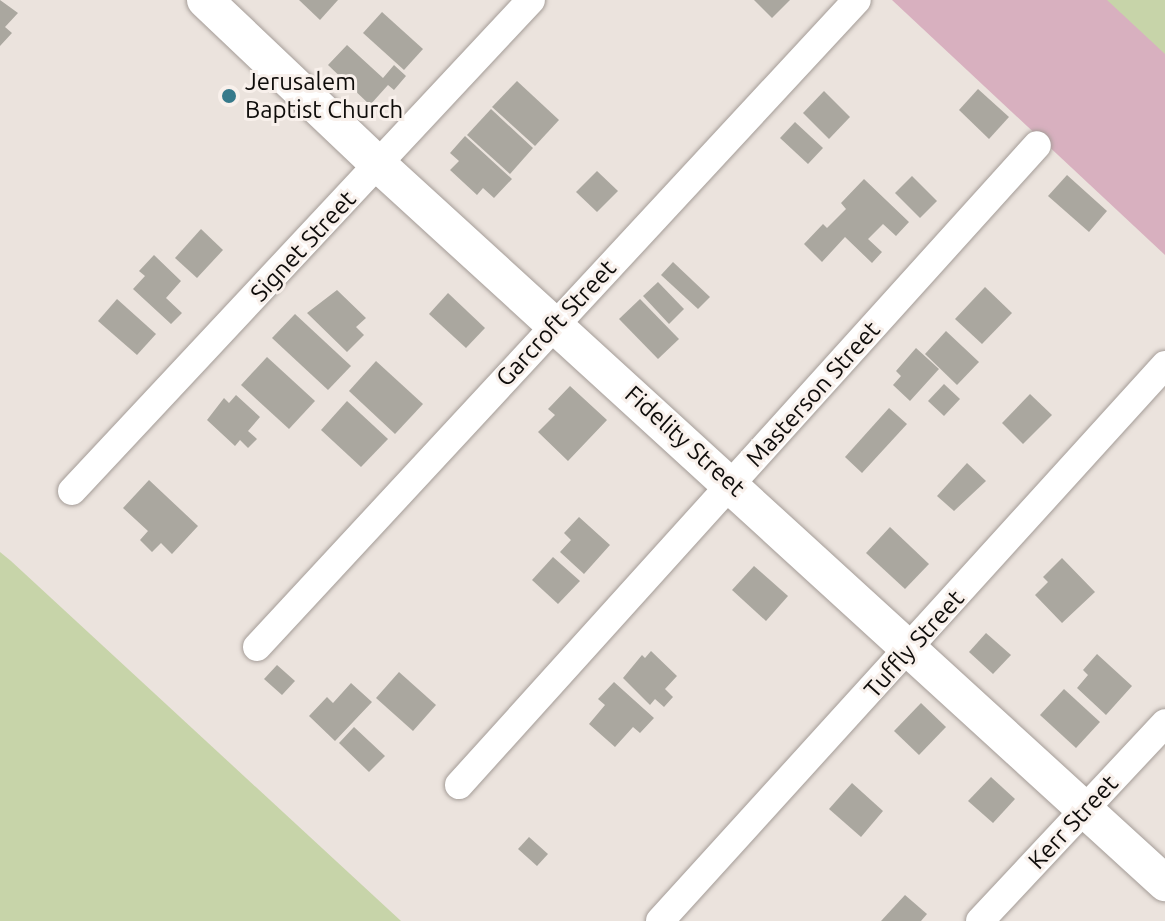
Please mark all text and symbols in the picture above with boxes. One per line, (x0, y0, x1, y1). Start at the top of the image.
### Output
place label: Jerusalem Baptist Church (245, 68, 403, 124)
marker: Jerusalem Baptist Church (220, 87, 238, 105)
street label: Signet Street (244, 185, 362, 307)
street label: Garcroft Street (490, 254, 622, 392)
street label: Masterson Street (740, 315, 886, 473)
street label: Fidelity Street (619, 380, 751, 502)
street label: Tuffly Street (858, 584, 970, 704)
street label: Kerr Street (1022, 769, 1124, 875)

